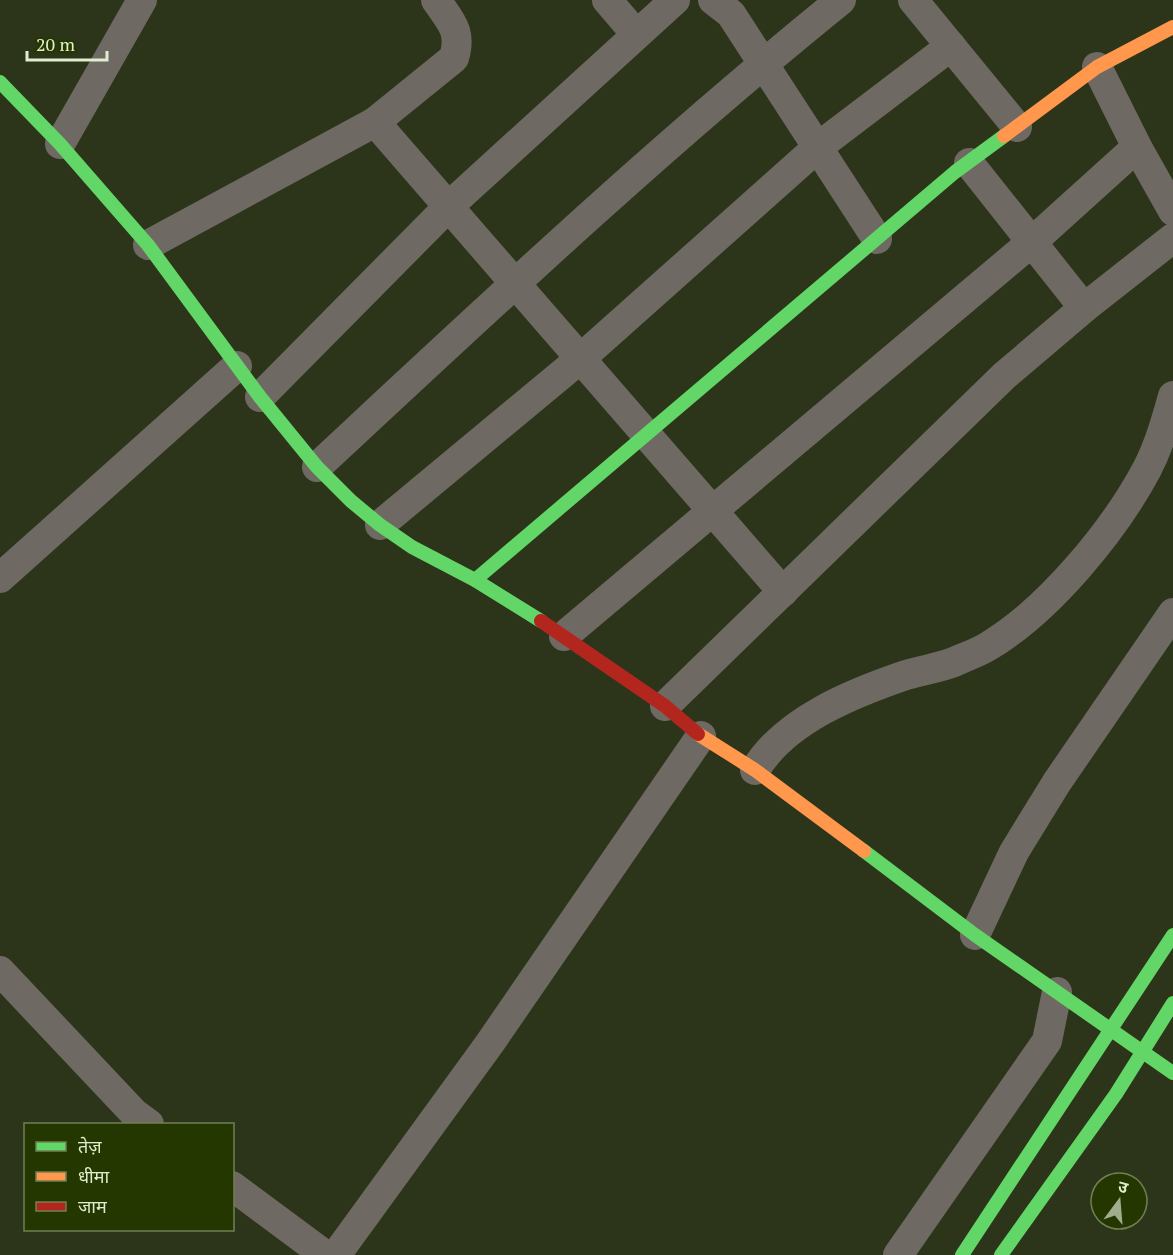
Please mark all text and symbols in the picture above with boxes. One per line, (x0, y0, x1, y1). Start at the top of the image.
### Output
scale bar (27, 24, 106, 62)
text: 20 m (36, 32, 76, 56)
legend (24, 1123, 234, 1231)
text: तेज़ (78, 1134, 102, 1158)
text: धीमा (78, 1164, 109, 1188)
north arrow (1089, 1171, 1149, 1231)
text: उ (1116, 1175, 1131, 1199)
text: जाम (78, 1194, 108, 1218)

